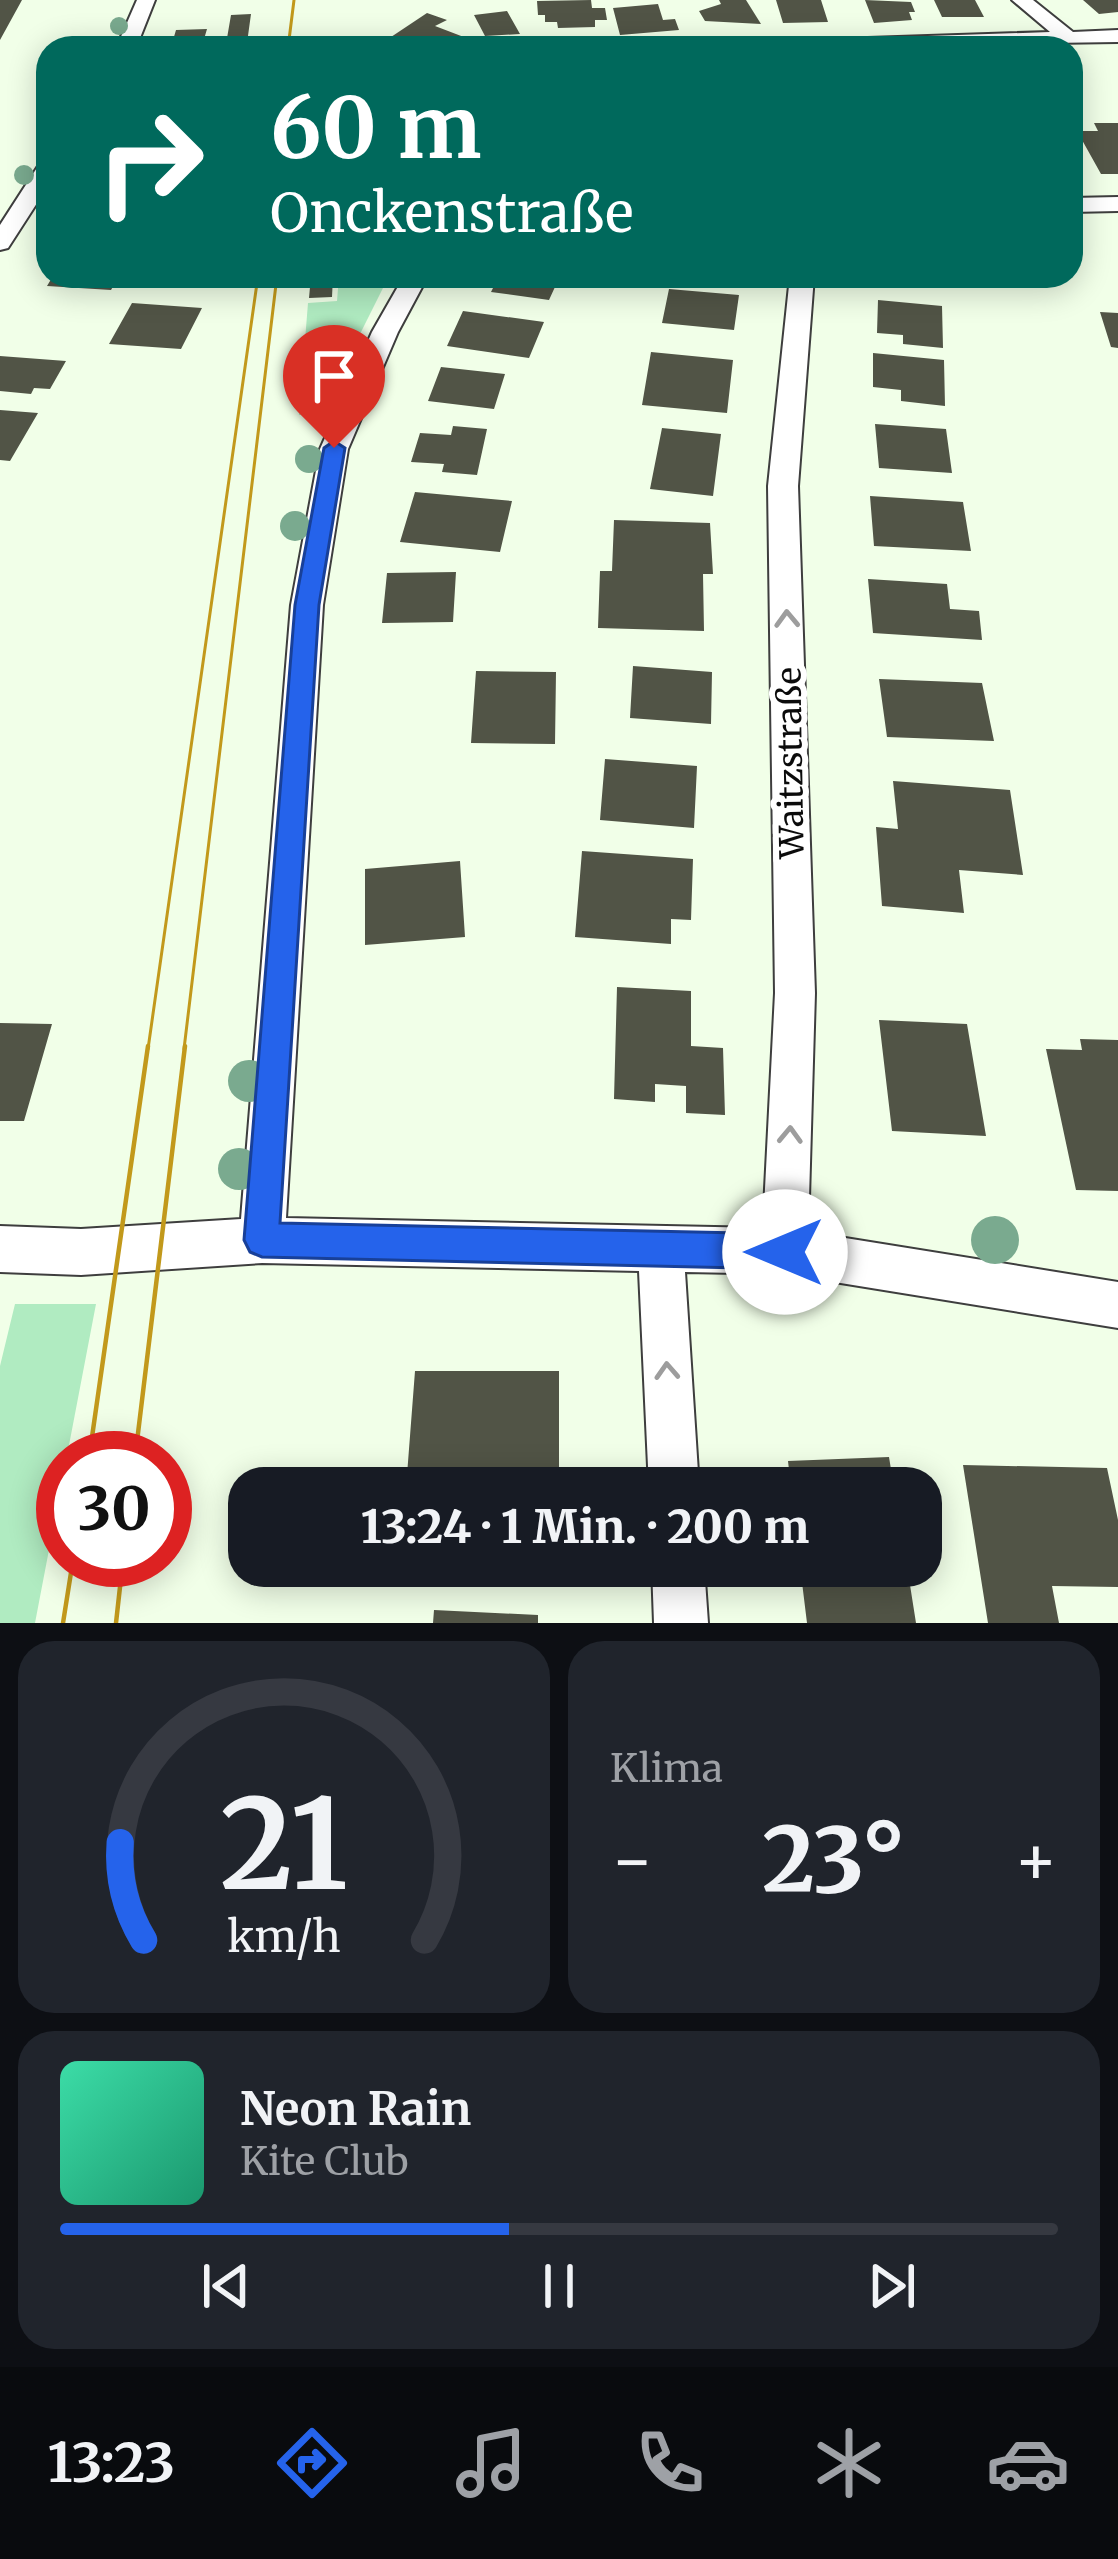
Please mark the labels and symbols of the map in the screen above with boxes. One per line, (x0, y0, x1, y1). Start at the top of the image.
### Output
pin (283, 325, 385, 448)
one-way arrow (774, 609, 800, 628)
street label: Waitzstraße (768, 667, 813, 860)
one-way arrow (776, 1125, 802, 1144)
position arrow (722, 1189, 848, 1315)
one-way arrow (654, 1361, 680, 1380)
speed limit sign: 30 (36, 1431, 192, 1587)

